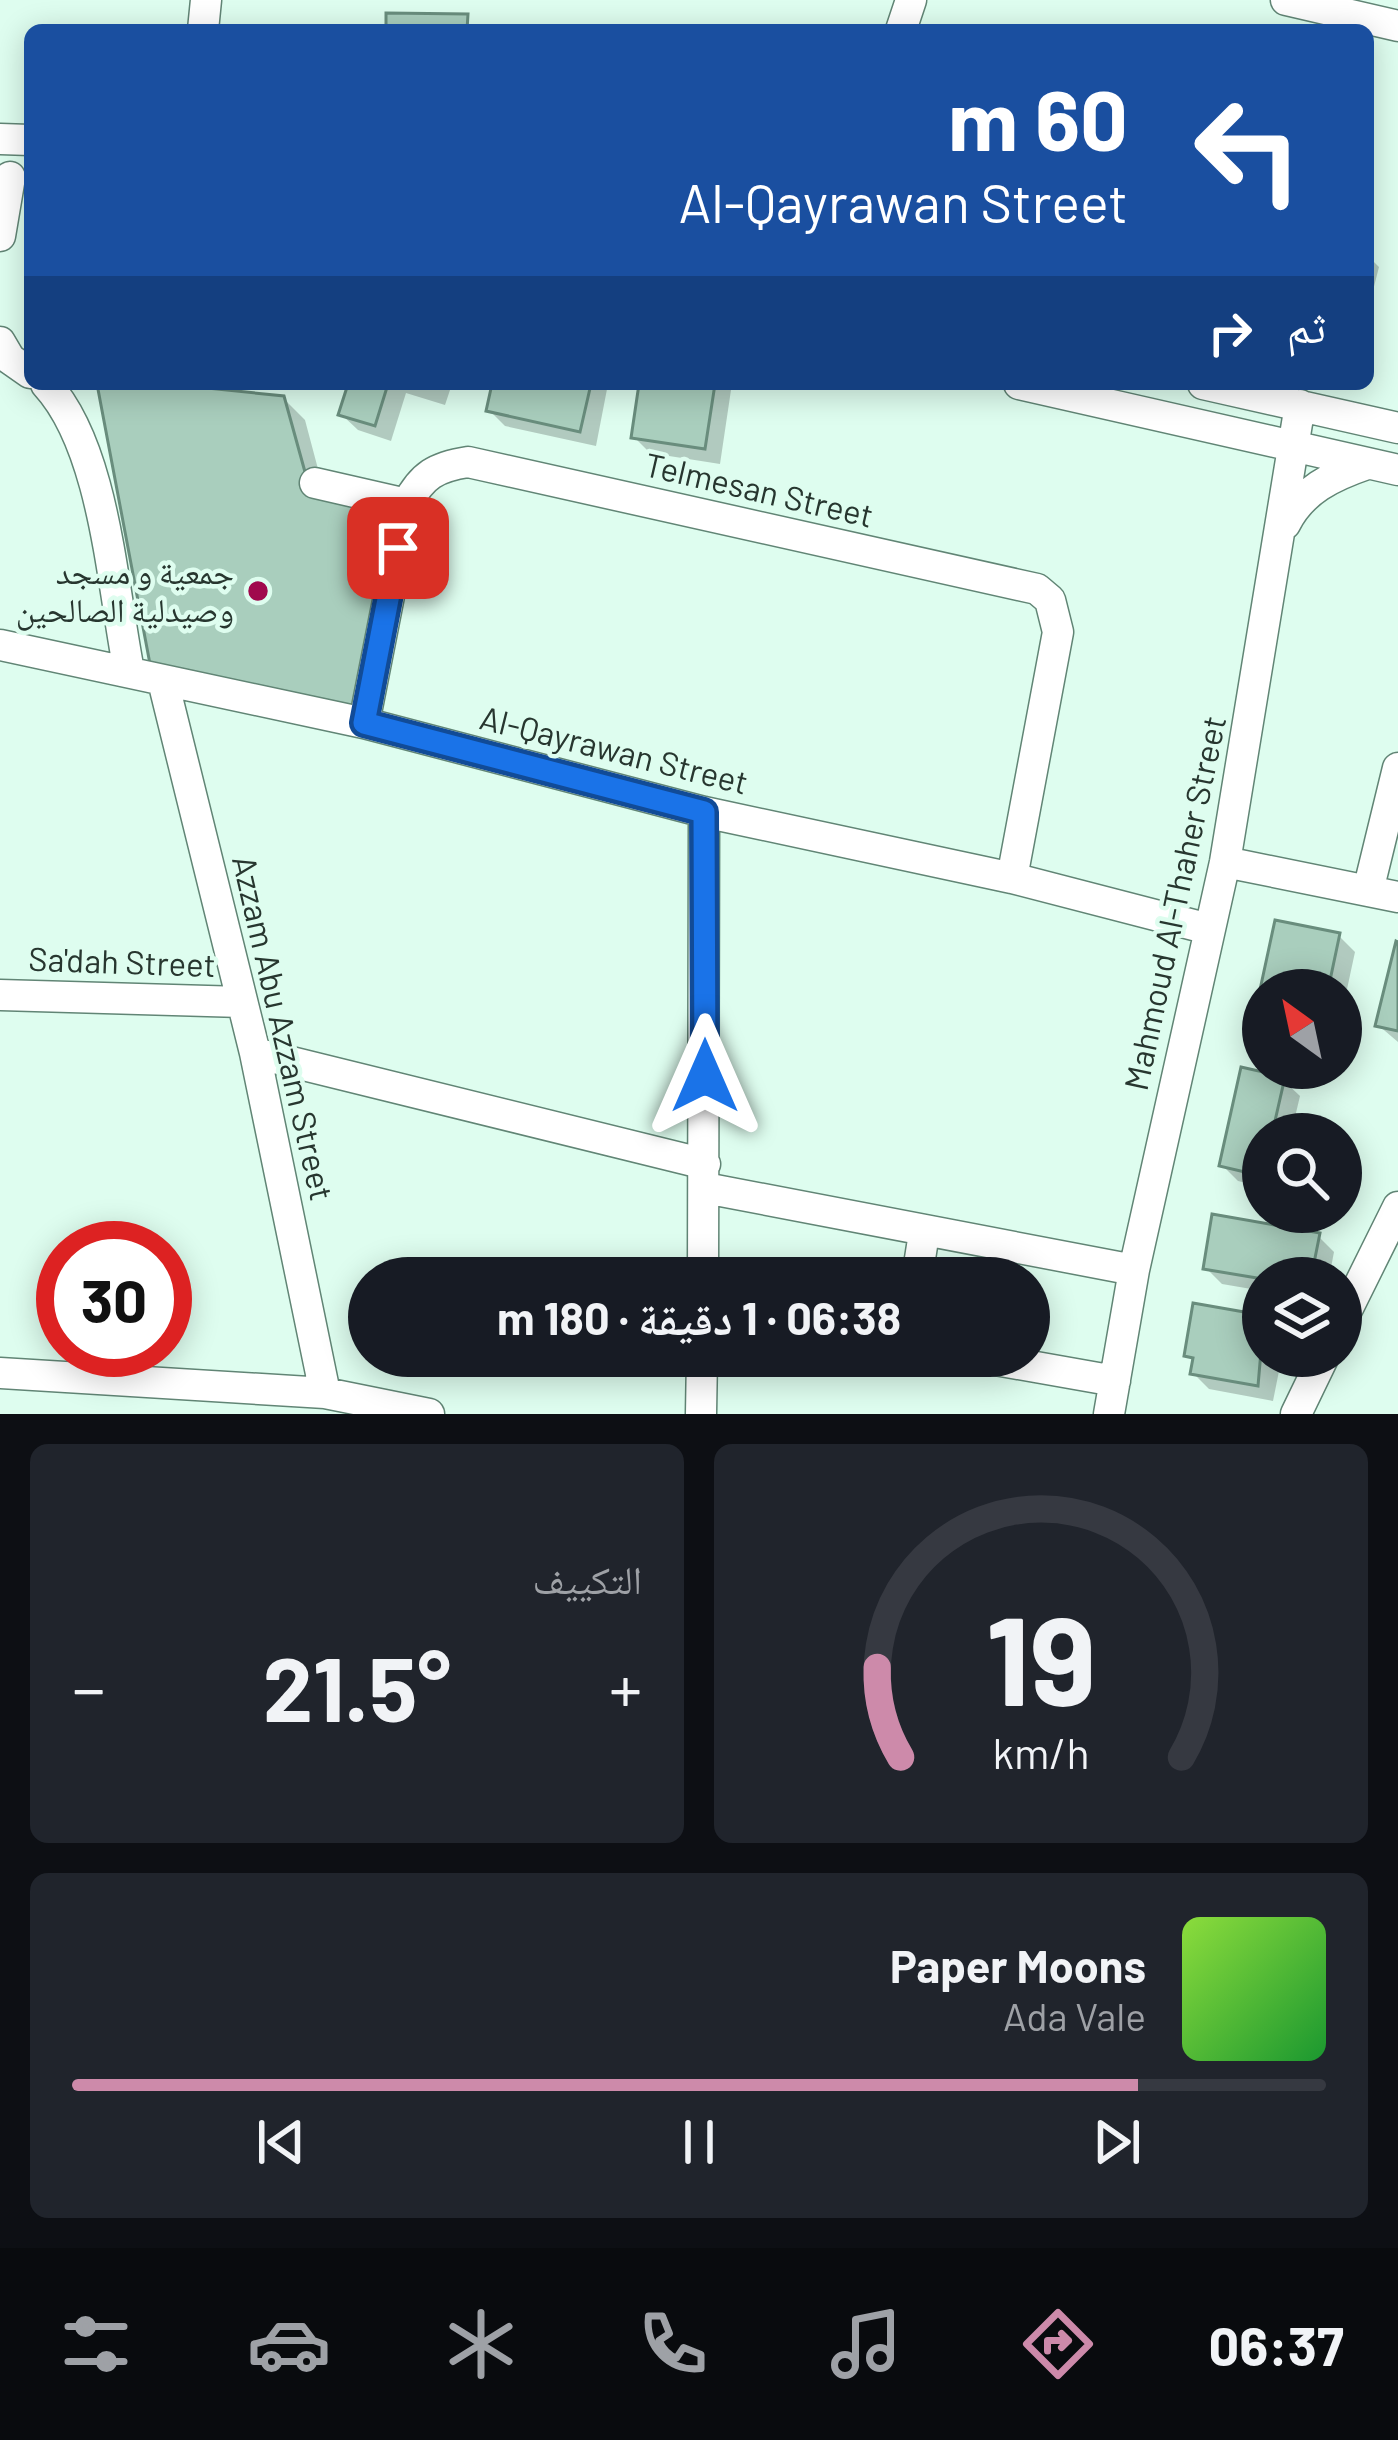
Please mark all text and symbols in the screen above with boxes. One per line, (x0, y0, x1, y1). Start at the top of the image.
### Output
text: 60 m (948, 67, 1128, 168)
icon: left (1170, 72, 1326, 228)
text: Al-Qayrawan Street (679, 169, 1128, 234)
text: ثم (1287, 298, 1326, 352)
icon: right (1197, 300, 1263, 366)
street label: Telmesan Street (641, 443, 877, 535)
pin (347, 497, 449, 599)
icon: arrive (365, 515, 431, 581)
place label: جمعية و مسجد وصيدلية الصالحين (16, 551, 234, 631)
marker: جمعية و مسجد وصيدلية الصالحين (245, 578, 271, 604)
street label: Al-Qayrawan Street (476, 696, 752, 802)
street label: Mahmoud Al-Thaher Street (1115, 712, 1233, 1094)
street label: Azzam Abu Azzam Street (225, 851, 343, 1204)
street label: Sa'dah Street (28, 938, 216, 984)
north arrow (1242, 969, 1362, 1089)
map controls (1242, 969, 1362, 1377)
position arrow (642, 1013, 768, 1139)
button: search (1242, 1113, 1362, 1233)
speed limit sign: 30 (36, 1221, 192, 1377)
button: layers (1242, 1257, 1362, 1377)
text: 06:38 · 1 دقيقة · 180 m (497, 1290, 901, 1344)
text: التكييف (533, 1555, 642, 1602)
text: 19 (986, 1581, 1096, 1731)
text: 21.5° (263, 1632, 451, 1740)
text: − (72, 1647, 105, 1726)
text: + (609, 1647, 642, 1726)
text: km/h (992, 1725, 1090, 1777)
text: Paper Moons (890, 1938, 1146, 1992)
text: Ada Vale (1003, 1992, 1146, 2039)
icon: previous (248, 2109, 314, 2175)
icon: pause (666, 2109, 732, 2175)
icon: next (1084, 2109, 1150, 2175)
icon: filters (54, 2302, 138, 2386)
icon: car (247, 2302, 331, 2386)
icon: climate (439, 2302, 523, 2386)
icon: phone (631, 2302, 715, 2386)
icon: music (824, 2302, 908, 2386)
icon: directions (1016, 2302, 1100, 2386)
text: 06:37 (1208, 2312, 1344, 2377)

